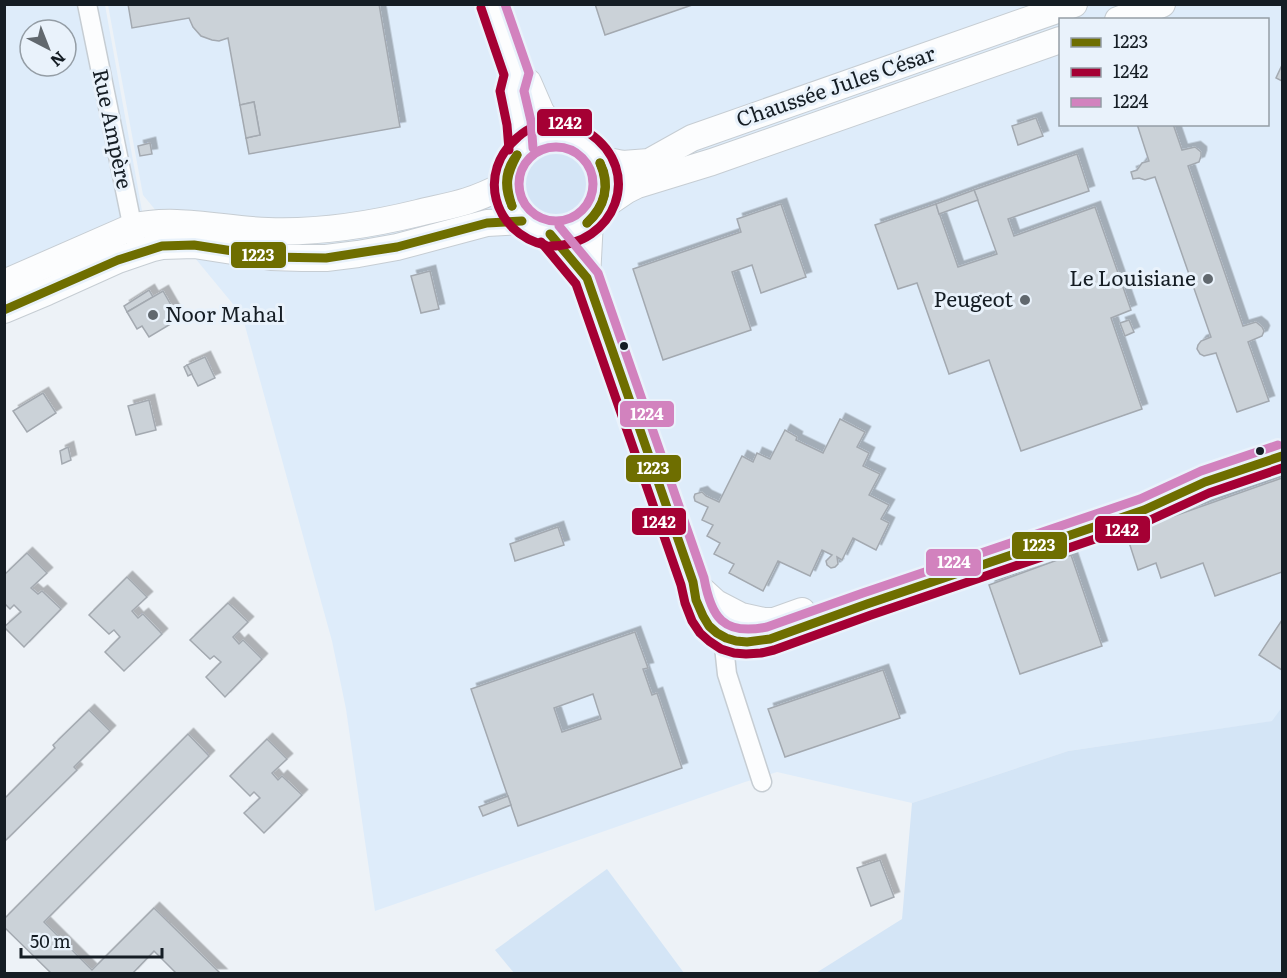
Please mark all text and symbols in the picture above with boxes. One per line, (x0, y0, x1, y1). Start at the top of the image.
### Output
north arrow (18, 18, 78, 78)
legend (1059, 18, 1269, 126)
text: 1223 (1113, 27, 1148, 54)
street label: Chaussée Jules César (731, 36, 939, 133)
text: N (46, 46, 72, 73)
text: 1242 (1113, 57, 1149, 84)
street label: Rue Ampère (87, 66, 142, 192)
text: 1224 (1113, 87, 1149, 114)
line badge: 1242 (536, 108, 593, 137)
text: 1242 (548, 110, 582, 134)
line badge: 1223 (230, 241, 287, 269)
text: 1223 (242, 242, 274, 266)
place label: Le Louisiane (1069, 261, 1196, 292)
marker: Le Louisiane (1201, 272, 1215, 286)
place label: Peugeot (934, 282, 1014, 313)
marker: Peugeot (1018, 293, 1032, 307)
place label: Noor Mahal (165, 297, 284, 328)
marker: Noor Mahal (146, 308, 160, 322)
unlabelled marker (618, 340, 630, 352)
line badge: 1224 (619, 400, 675, 428)
text: 1224 (630, 401, 664, 425)
unlabelled marker (1254, 445, 1266, 457)
line badge: 1223 (625, 454, 682, 483)
text: 1223 (637, 455, 669, 479)
line badge: 1242 (631, 507, 687, 536)
text: 1242 (642, 509, 676, 533)
line badge: 1242 (1094, 515, 1151, 544)
text: 1242 (1105, 517, 1139, 541)
line badge: 1223 (1011, 531, 1068, 560)
text: 1223 (1023, 532, 1055, 556)
line badge: 1224 (925, 548, 982, 577)
text: 1224 (937, 549, 971, 573)
scale bar (21, 921, 162, 959)
text: 50 m (30, 927, 71, 954)

